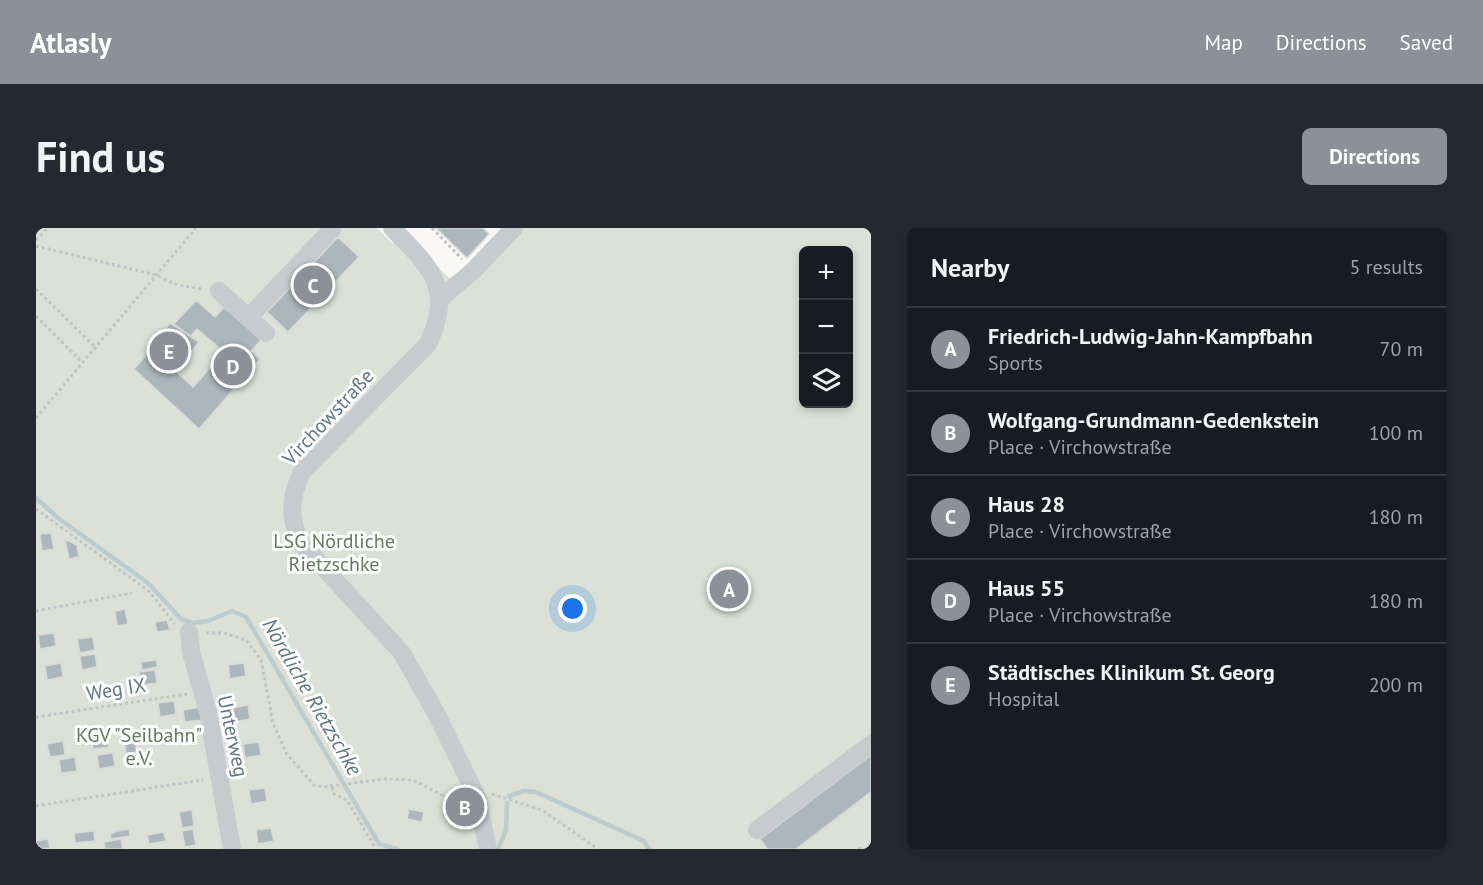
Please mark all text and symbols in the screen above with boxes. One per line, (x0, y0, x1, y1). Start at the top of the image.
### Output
text: Atlasly (30, 24, 112, 61)
text: Map (1204, 29, 1243, 56)
text: Directions (1276, 29, 1367, 56)
text: Saved (1400, 29, 1453, 56)
button: Directions (1302, 128, 1447, 185)
text: Find us (36, 129, 165, 184)
map controls (799, 246, 853, 408)
button: + (799, 246, 853, 300)
text: Nearby (931, 251, 1009, 284)
text: 5 results (1350, 254, 1423, 280)
pin: C (294, 262, 332, 308)
button: − (799, 300, 853, 354)
text: Friedrich-Ludwig-Jahn-Kampfbahn (988, 322, 1313, 350)
pin: E (150, 328, 188, 374)
text: A (944, 336, 957, 362)
text: 70 m (1380, 336, 1423, 362)
pin: D (214, 344, 252, 388)
text: Sports (988, 350, 1043, 376)
button: layers (799, 354, 853, 408)
street label: Virchowstraße (276, 363, 379, 471)
text: Wolfgang-Grundmann-Gedenkstein (988, 406, 1319, 434)
text: B (945, 420, 956, 446)
text: 100 m (1369, 420, 1423, 446)
text: Place · Virchowstraße (988, 434, 1172, 460)
text: Haus 28 (988, 490, 1065, 518)
text: C (945, 504, 956, 530)
text: 180 m (1369, 504, 1423, 530)
text: Place · Virchowstraße (988, 518, 1172, 544)
park label: LSG Nördliche Rietzschke (273, 528, 395, 577)
pin: A (710, 566, 748, 612)
text: Haus 55 (988, 574, 1065, 602)
text: D (944, 588, 957, 614)
text: 180 m (1369, 588, 1423, 614)
your location (558, 594, 587, 623)
text: Place · Virchowstraße (988, 602, 1172, 628)
water label: Nördliche Rietzschke (256, 613, 369, 780)
text: Städtisches Klinikum St. Georg (988, 658, 1275, 686)
street label: Weg IX (84, 671, 148, 707)
text: E (945, 672, 956, 698)
text: 200 m (1369, 672, 1423, 698)
text: Hospital (988, 686, 1059, 712)
street label: Unterweg (212, 693, 254, 779)
park label: KGV "Seilbahn" e.V. (76, 722, 202, 771)
pin: B (446, 784, 484, 830)

